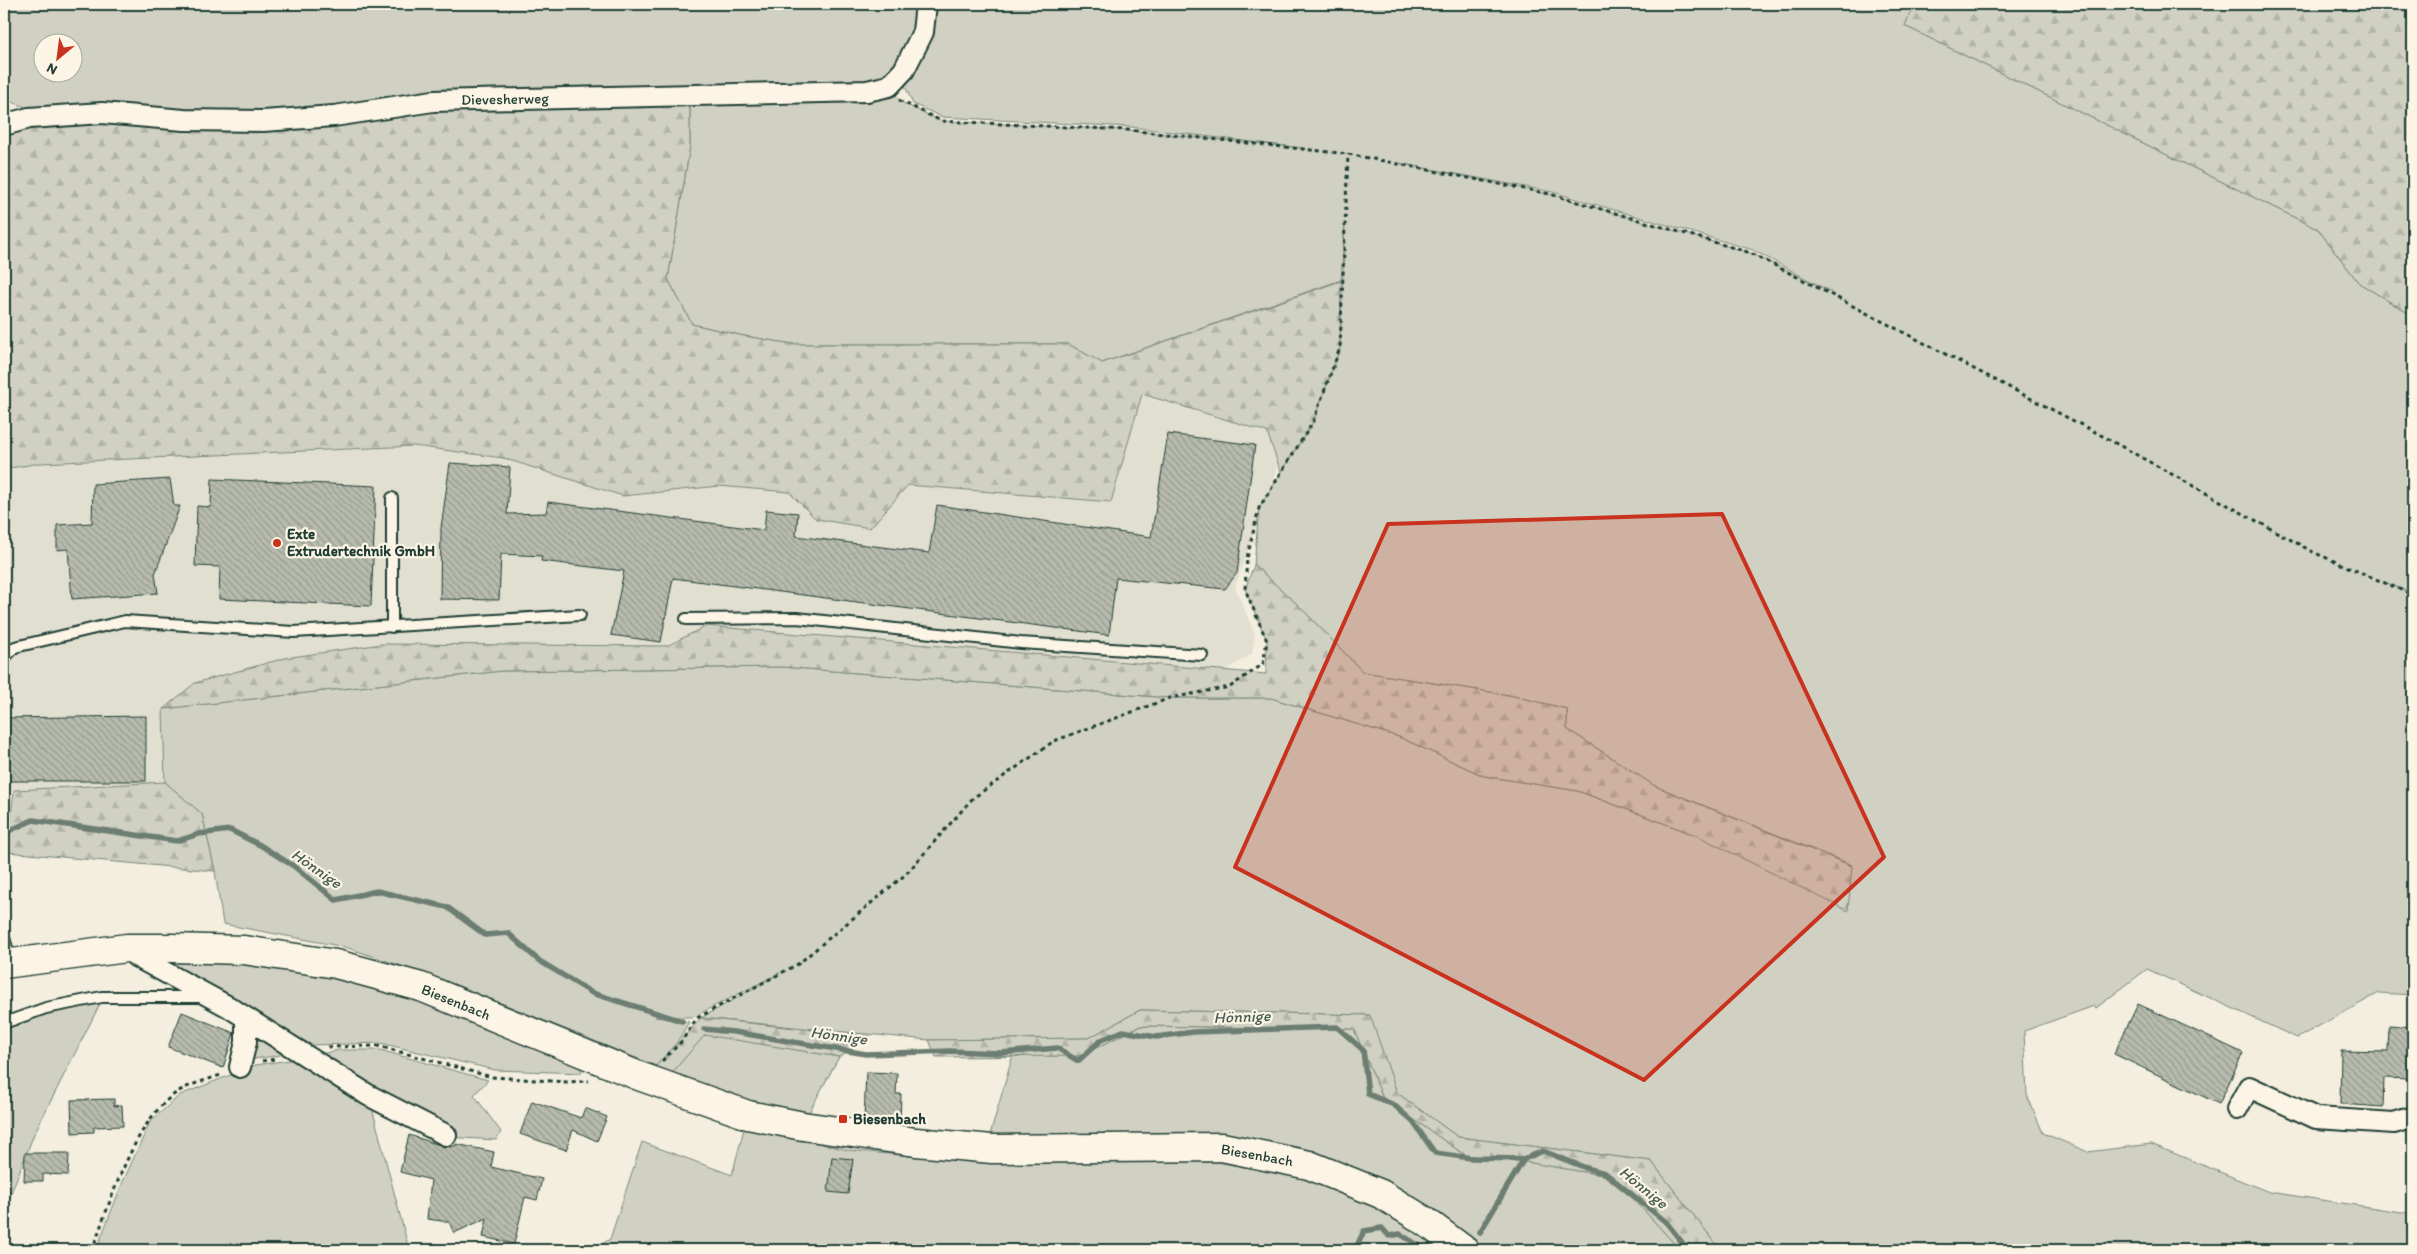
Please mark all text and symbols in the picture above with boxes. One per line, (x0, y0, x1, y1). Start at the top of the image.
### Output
north arrow (32, 32, 82, 82)
text: N (44, 59, 60, 79)
street label: Dievesherweg (461, 89, 549, 109)
place label: Exte Extrudertechnik GmbH (287, 525, 435, 560)
marker: Exte Extrudertechnik GmbH (271, 537, 283, 549)
water label: Hönnige (288, 844, 347, 893)
street label: Biesenbach (419, 980, 493, 1024)
water label: Hönnige (1213, 1006, 1272, 1027)
water label: Hönnige (810, 1022, 870, 1049)
place label: Biesenbach (853, 1110, 926, 1128)
marker: Biesenbach (837, 1113, 849, 1125)
street label: Biesenbach (1220, 1140, 1295, 1170)
water label: Hönnige (1616, 1162, 1673, 1214)

